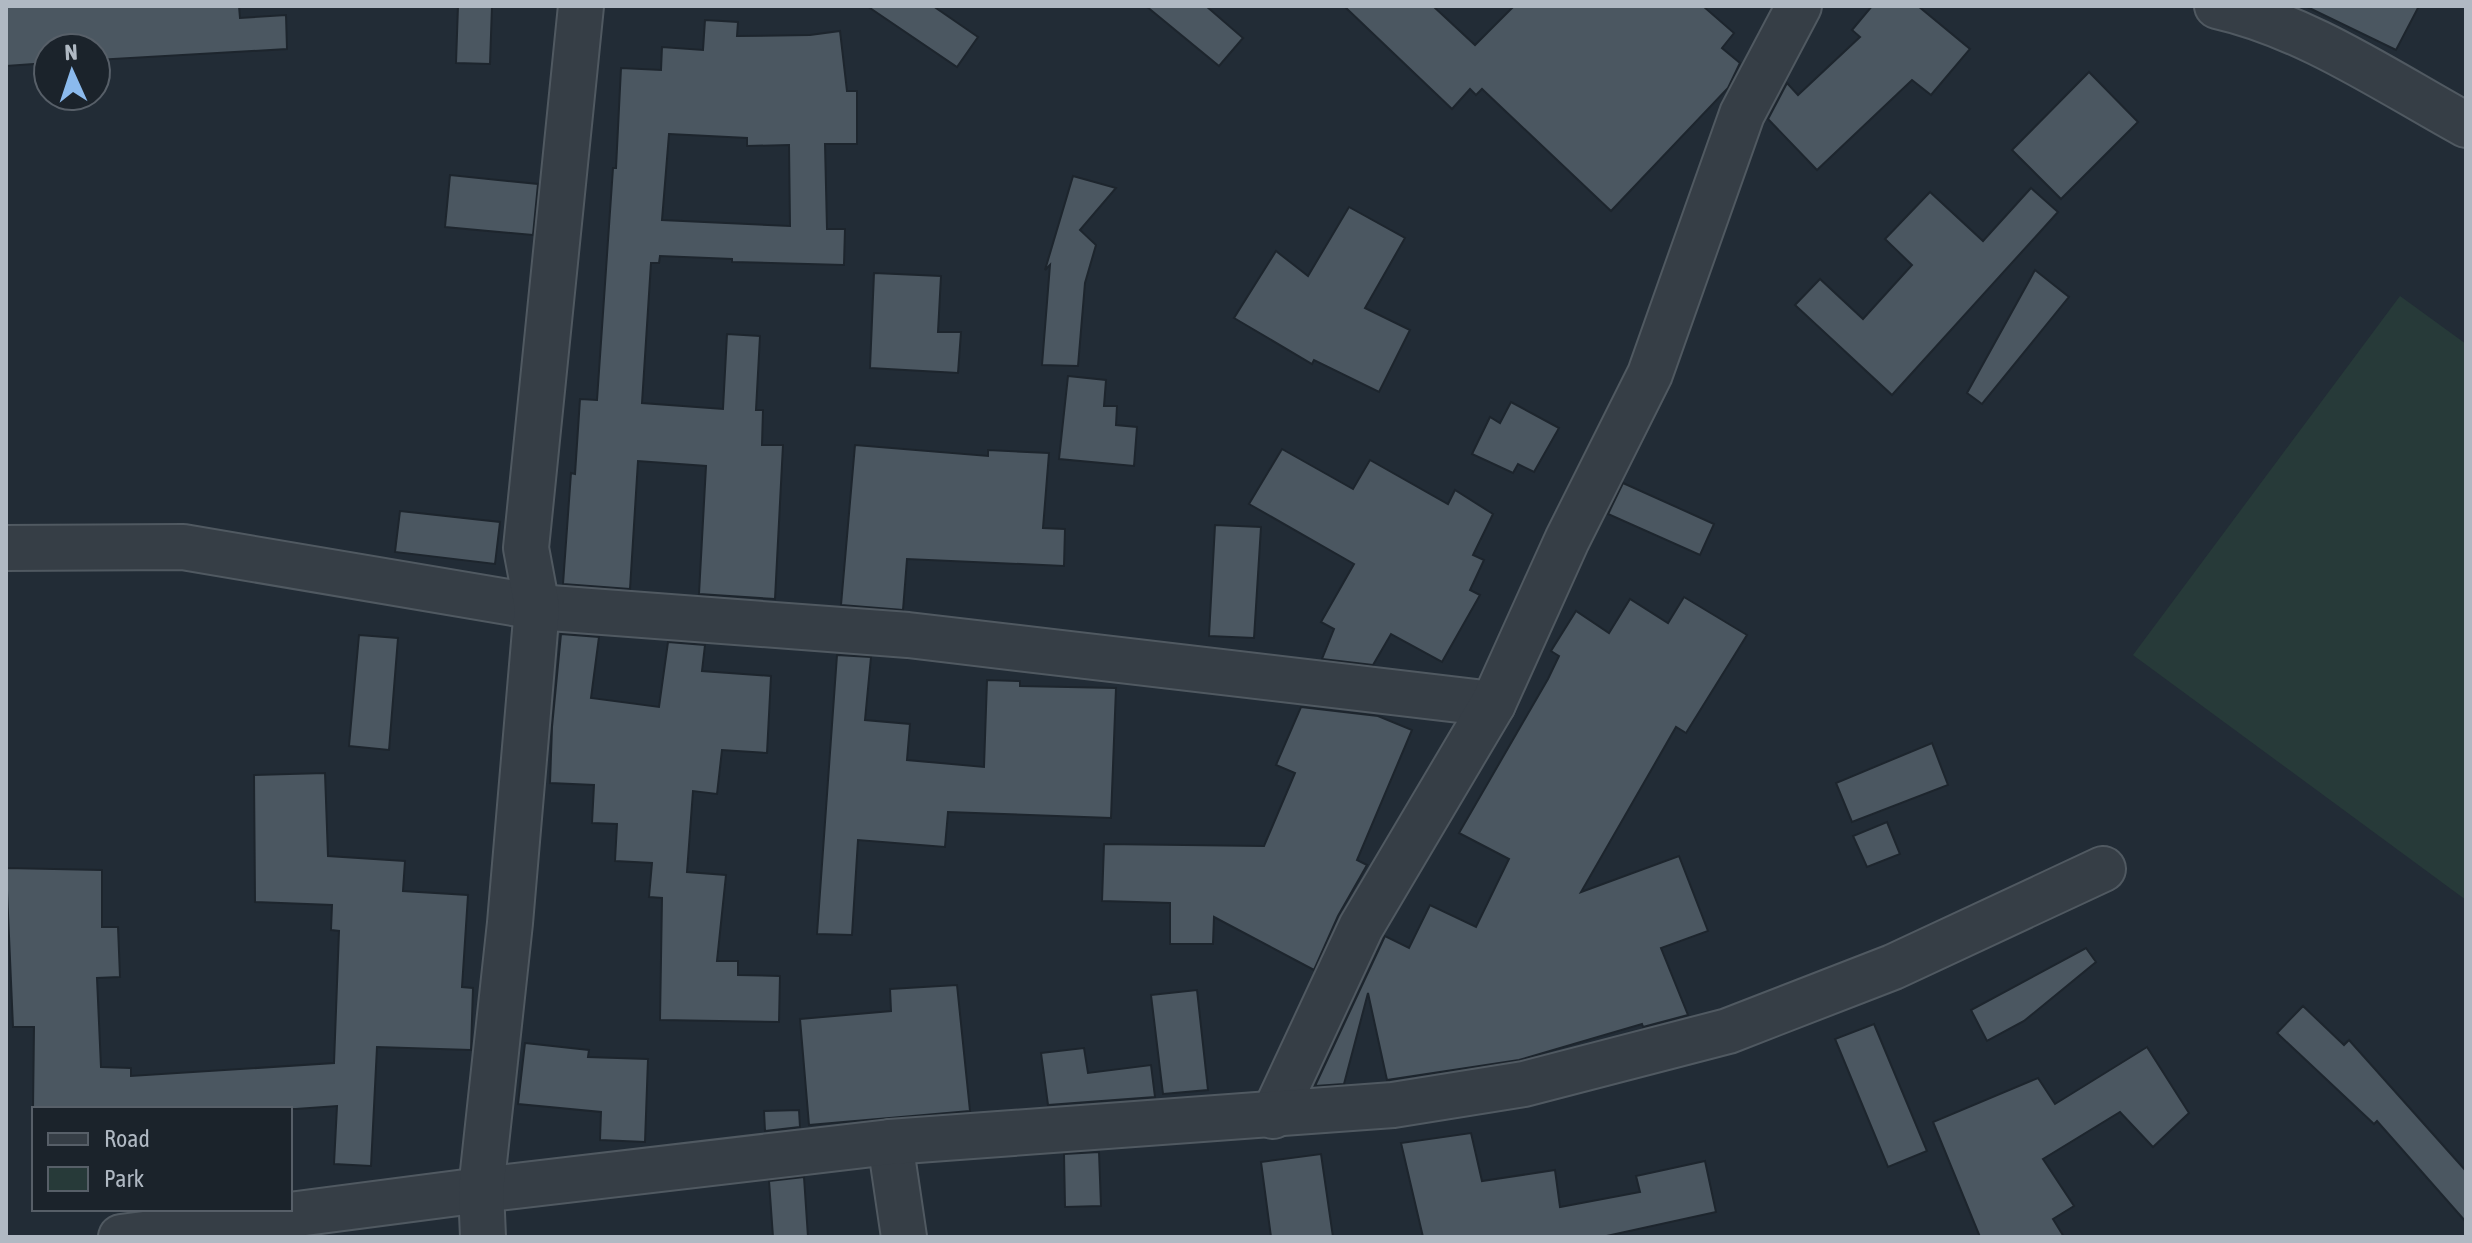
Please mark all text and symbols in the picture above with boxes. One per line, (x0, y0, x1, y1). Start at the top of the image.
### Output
north arrow (32, 32, 112, 112)
text: N (64, 39, 78, 65)
legend (32, 1107, 292, 1211)
text: Road (104, 1125, 150, 1152)
text: Park (104, 1165, 145, 1192)

